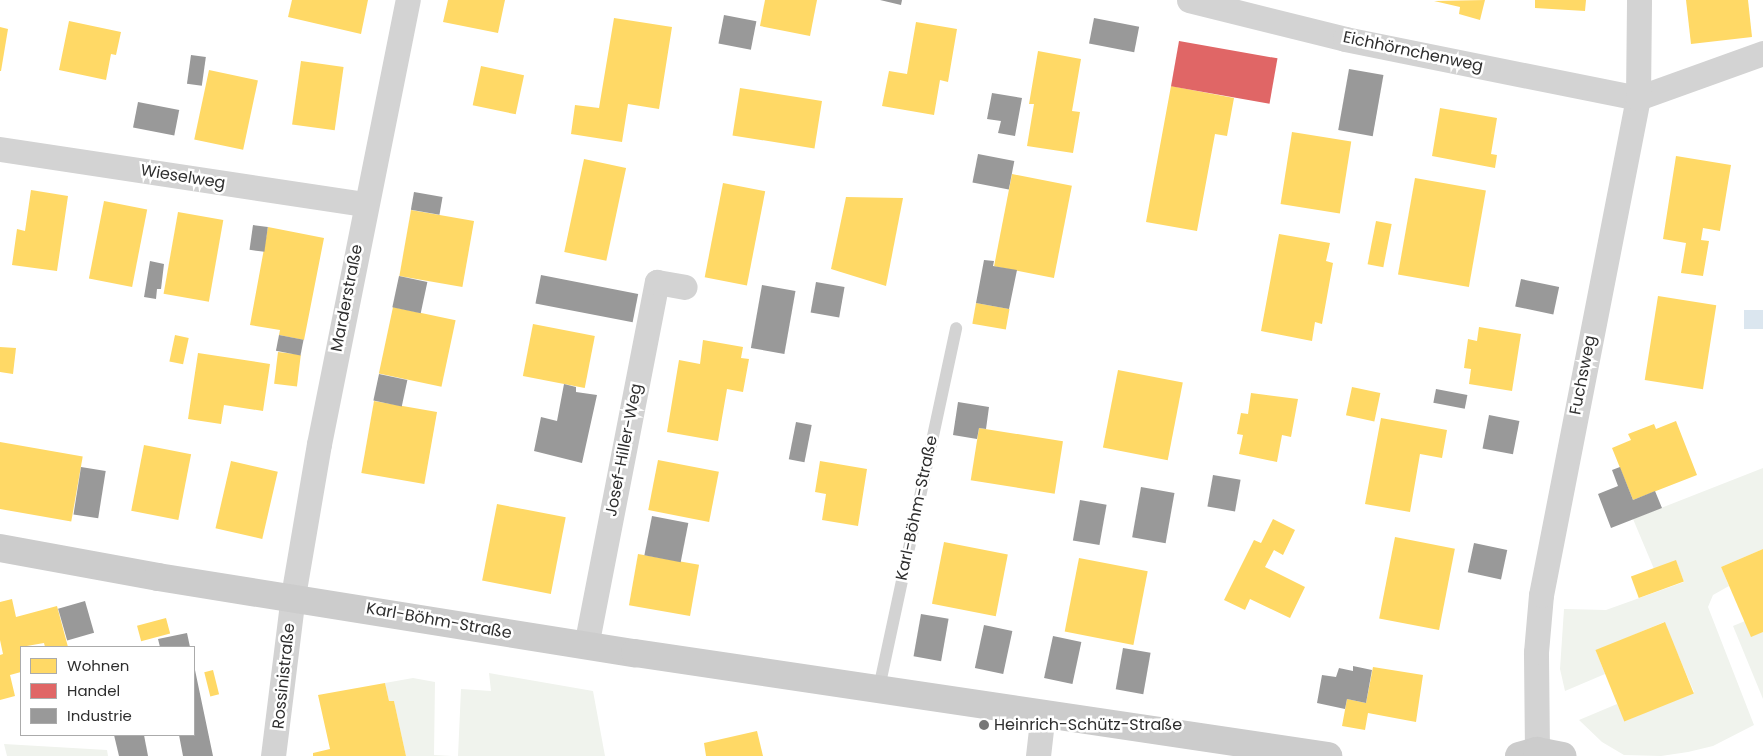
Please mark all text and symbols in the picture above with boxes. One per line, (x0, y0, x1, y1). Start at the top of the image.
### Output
street label: Eichhörnchenweg (1341, 28, 1485, 76)
street label: Wieselweg (139, 161, 227, 193)
street label: Marderstraße (327, 243, 367, 353)
street label: Fuchsweg (1566, 334, 1600, 416)
street label: Josef-Hiller-Weg (602, 382, 646, 518)
street label: Karl-Böhm-Straße (892, 434, 942, 582)
street label: Karl-Böhm-Straße (365, 599, 513, 643)
street label: Rossinistraße (269, 622, 299, 730)
legend (20, 646, 195, 736)
text: Wohnen (67, 655, 129, 676)
text: Handel (67, 680, 120, 701)
text: Industrie (67, 705, 132, 726)
place label: Heinrich-Schütz-Straße (994, 715, 1182, 735)
marker: Heinrich-Schütz-Straße (978, 719, 990, 731)

